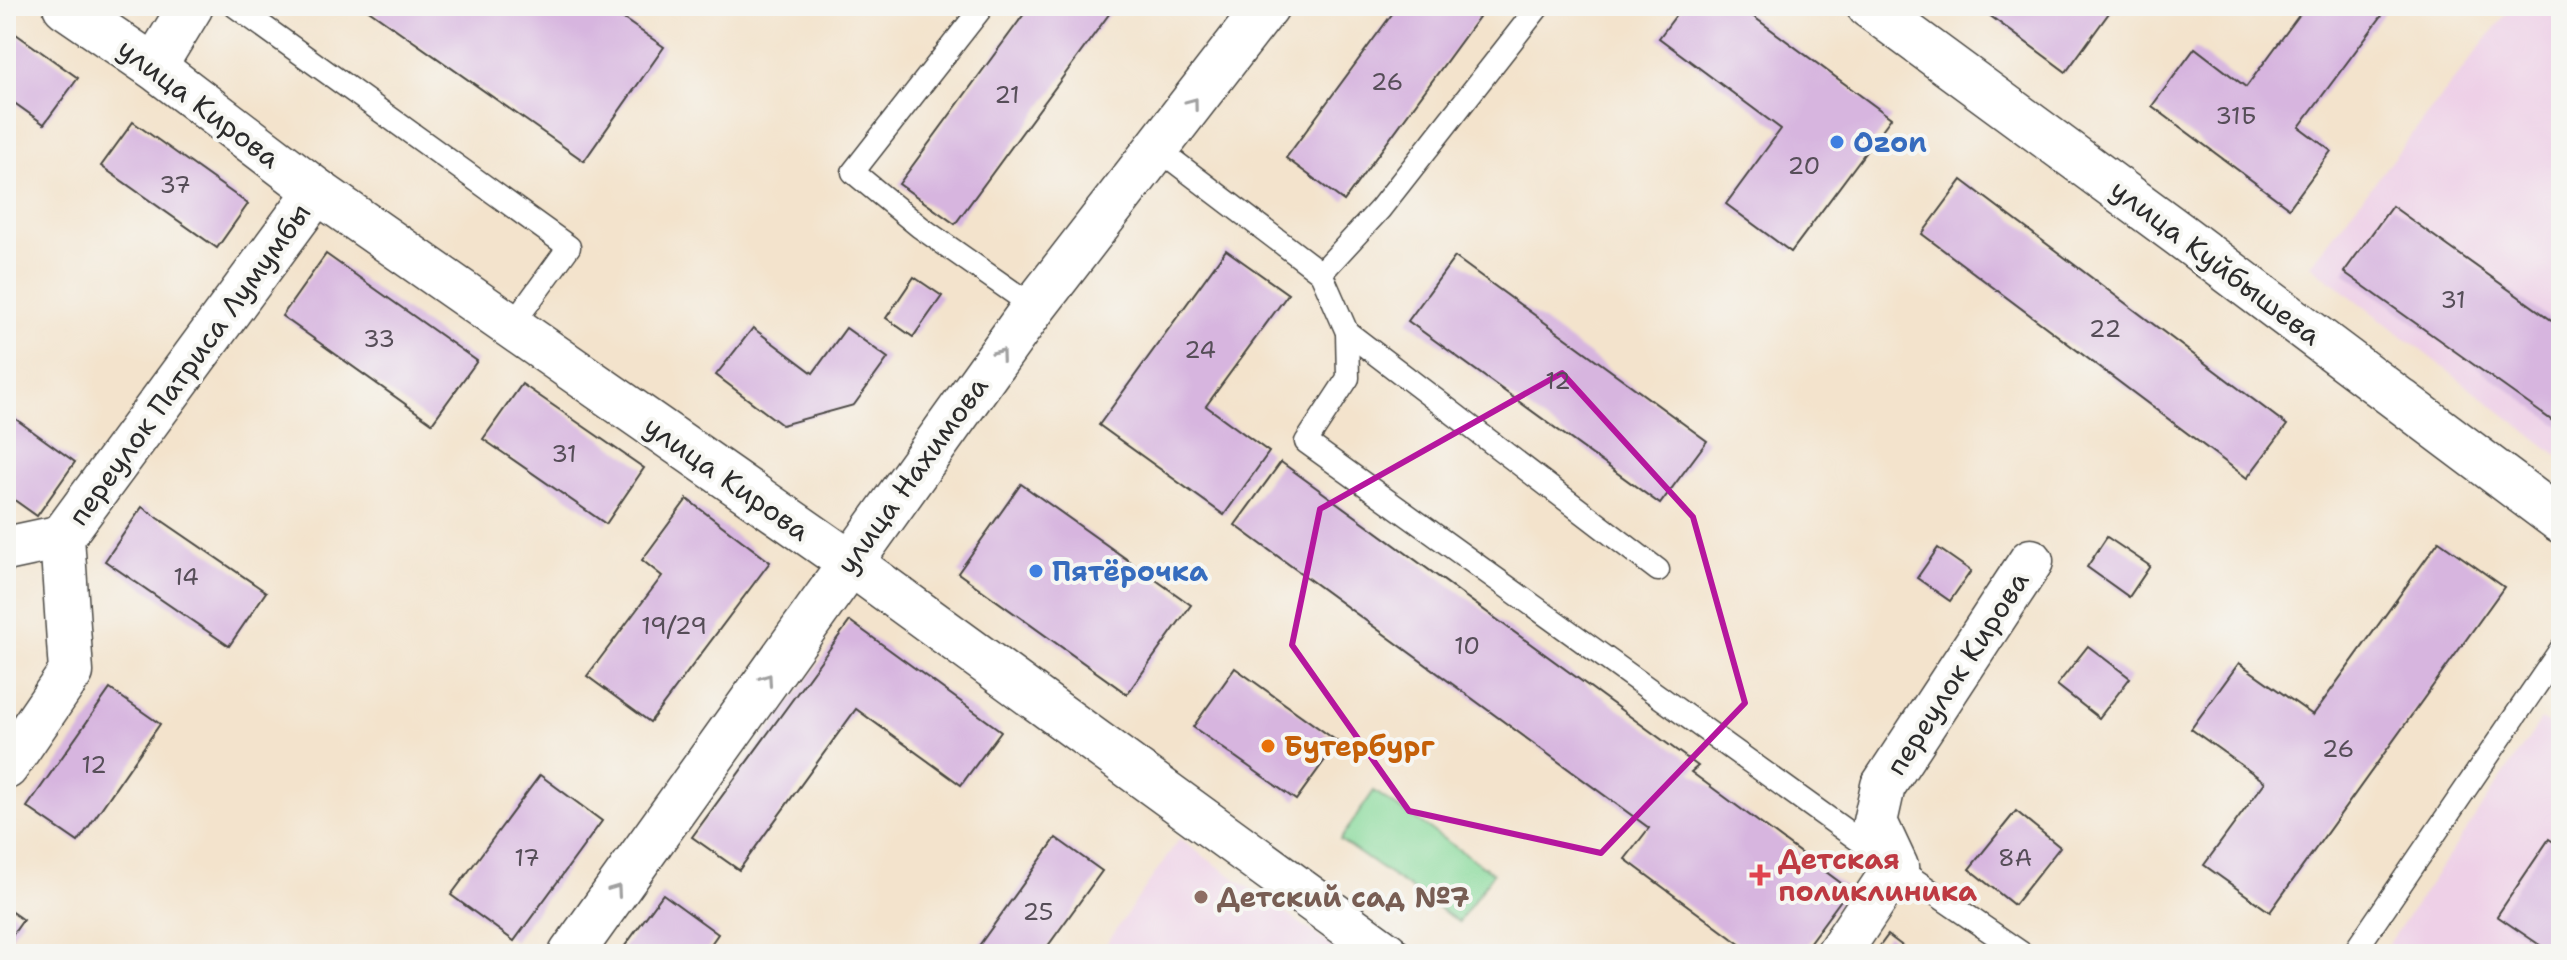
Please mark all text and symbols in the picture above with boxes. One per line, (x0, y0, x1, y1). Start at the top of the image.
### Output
street label: улица Кирова (110, 29, 288, 177)
house number: 26 (1371, 66, 1403, 98)
house number: 21 (994, 79, 1020, 111)
one-way arrow (1183, 97, 1197, 112)
house number: 31Б (2215, 100, 2257, 132)
place label: Ozon (1853, 123, 1927, 161)
marker: Ozon (1828, 133, 1846, 151)
house number: 20 (1788, 150, 1820, 182)
house number: 37 (159, 169, 191, 201)
street label: улица Куйбышева (2103, 170, 2329, 354)
street label: переулок Патриса Лумумбы (59, 195, 319, 533)
house number: 31 (2440, 284, 2466, 316)
house number: 22 (2089, 313, 2121, 345)
house number: 33 (363, 323, 395, 355)
house number: 24 (1184, 334, 1216, 366)
one-way arrow (990, 348, 1005, 362)
house number: 12 (1545, 365, 1571, 397)
street label: улица Нахимова (827, 369, 997, 581)
street label: улица Кирова (636, 407, 818, 549)
house number: 31 (551, 438, 577, 470)
place label: Пятёрочка (1052, 552, 1208, 590)
house number: 14 (173, 561, 199, 593)
marker: Пятёрочка (1027, 562, 1045, 580)
street label: переулок Кирова (1877, 564, 2037, 782)
house number: 19/29 (641, 610, 707, 642)
house number: 10 (1454, 630, 1480, 662)
one-way arrow (757, 673, 771, 687)
place label: Бутербург (1284, 727, 1435, 765)
house number: 26 (2322, 733, 2354, 765)
marker: Бутербург (1259, 737, 1277, 755)
house number: 12 (81, 749, 107, 781)
place label: Детская поликлиника (1778, 840, 1977, 910)
house number: 17 (514, 842, 540, 874)
house number: 8А (1998, 842, 2032, 874)
marker: Детская поликлиника (1749, 864, 1771, 886)
place label: Детский сад №7 (1217, 878, 1470, 916)
one-way arrow (606, 885, 621, 899)
marker: Детский сад №7 (1192, 888, 1210, 906)
house number: 25 (1022, 896, 1054, 928)

